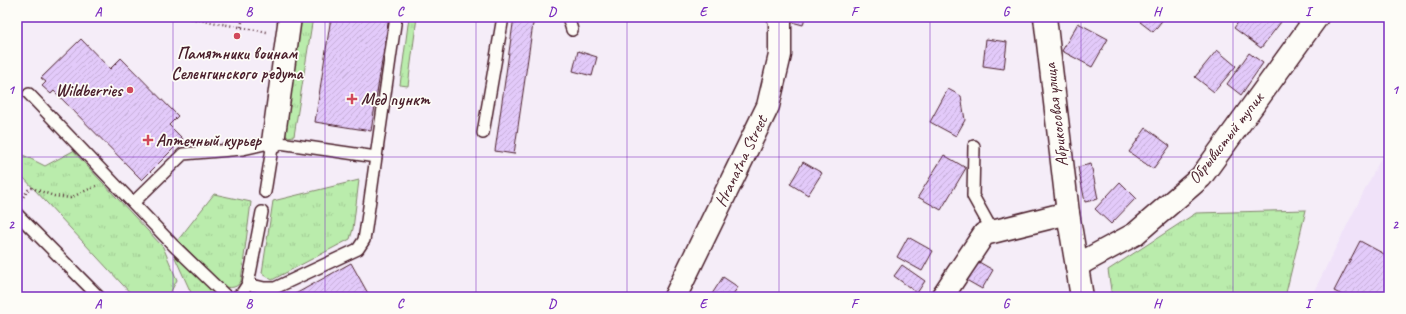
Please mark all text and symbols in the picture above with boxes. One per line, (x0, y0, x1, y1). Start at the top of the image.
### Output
text: A (95, 4, 103, 20)
text: B (246, 4, 254, 20)
text: C (397, 4, 405, 20)
text: D (548, 4, 557, 20)
text: E (700, 4, 709, 20)
text: F (851, 4, 860, 20)
text: G (1003, 4, 1011, 20)
text: H (1153, 4, 1163, 20)
text: I (1305, 4, 1314, 20)
marker: Памятники воинам Селенгинского редута (232, 31, 242, 41)
place label: Памятники воинам Селенгинского редута (171, 43, 304, 84)
street label: Абрикосовая улица (1039, 61, 1073, 168)
place label: Wildberries (56, 80, 124, 101)
text: 1 (8, 82, 16, 98)
text: 1 (1392, 82, 1400, 98)
marker: Wildberries (125, 85, 135, 95)
street label: Обрывистый тупик (1184, 86, 1269, 188)
place label: Мед пункт (361, 89, 431, 110)
marker: Мед пункт (346, 93, 358, 105)
street label: Hranatna Street (710, 110, 773, 210)
place label: Аптечный курьер (156, 130, 263, 151)
marker: Аптечный курьер (143, 135, 153, 145)
text: 2 (8, 217, 15, 233)
text: 2 (1392, 217, 1399, 233)
text: A (95, 296, 103, 312)
text: B (246, 296, 254, 312)
text: C (397, 296, 405, 312)
text: D (548, 296, 557, 312)
text: E (700, 296, 709, 312)
text: F (851, 296, 860, 312)
text: G (1003, 296, 1011, 312)
text: H (1153, 296, 1163, 312)
text: I (1305, 296, 1314, 312)

